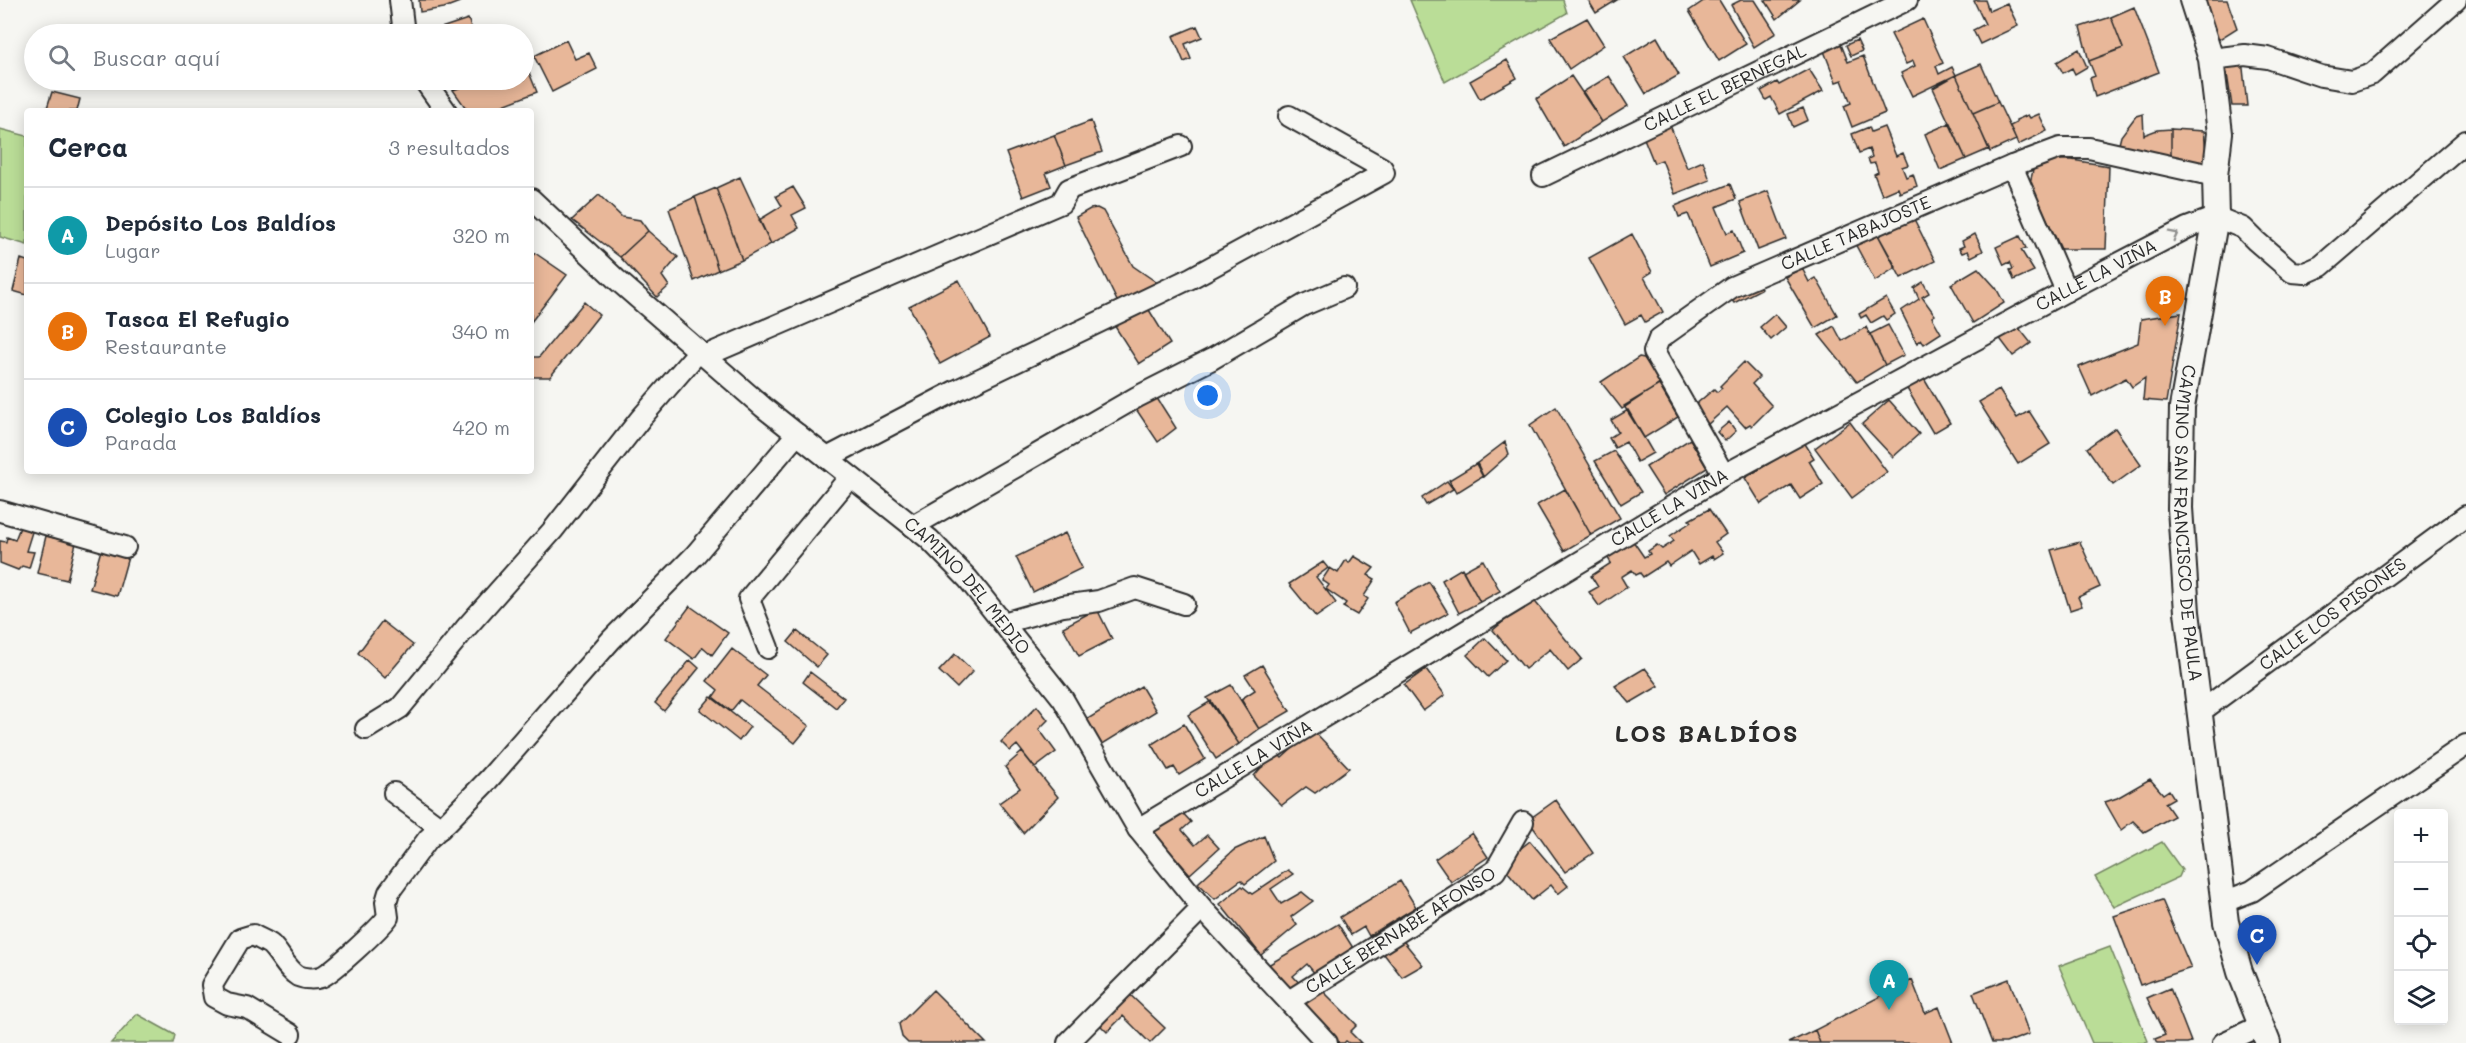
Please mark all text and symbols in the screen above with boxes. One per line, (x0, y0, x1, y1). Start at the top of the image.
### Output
search box (24, 24, 534, 90)
street label: CALLE EL BERNEGAL (1639, 37, 1810, 137)
icon: search (45, 41, 78, 74)
text: Buscar aquí (93, 43, 221, 72)
text: Cerca (48, 130, 128, 164)
text: 3 resultados (388, 134, 510, 160)
street label: CALLE TABAJOSTE (1777, 190, 1934, 276)
text: Depósito Los Baldíos (105, 208, 336, 237)
text: A (61, 222, 74, 248)
text: 320 m (452, 222, 510, 248)
one-way arrow (2167, 231, 2178, 243)
street label: CALLE LA VIÑA (2031, 233, 2160, 316)
text: Lugar (105, 237, 161, 263)
pin: B (2146, 276, 2184, 326)
text: Tasca El Refugio (105, 304, 289, 333)
text: B (61, 318, 74, 344)
text: 340 m (452, 318, 510, 344)
text: Restaurante (105, 333, 227, 359)
street label: CAMINO SAN FRANCISCO DE PAULA (2169, 363, 2209, 683)
your location (1193, 381, 1222, 410)
text: Colegio Los Baldíos (105, 400, 321, 429)
text: C (60, 414, 75, 440)
text: 420 m (452, 414, 510, 440)
text: Parada (105, 429, 177, 455)
street label: CALLE LA VIÑA (1606, 462, 1732, 552)
street label: CAMINO DEL MEDIO (900, 511, 1036, 659)
street label: CALLE LOS PISONES (2254, 551, 2411, 675)
street label: CALLE LA VIÑA (1190, 714, 1316, 803)
district label: LOS BALDÍOS (1615, 717, 1799, 748)
map controls (2394, 809, 2448, 1025)
button: + (2394, 809, 2448, 863)
street label: CALLE BERNABÉ AFONSO (1300, 861, 1500, 999)
button: − (2394, 863, 2448, 917)
pin: C (2238, 916, 2276, 965)
button: locate (2394, 917, 2448, 971)
pin: A (1870, 960, 1908, 1010)
button: layers (2394, 971, 2448, 1025)

